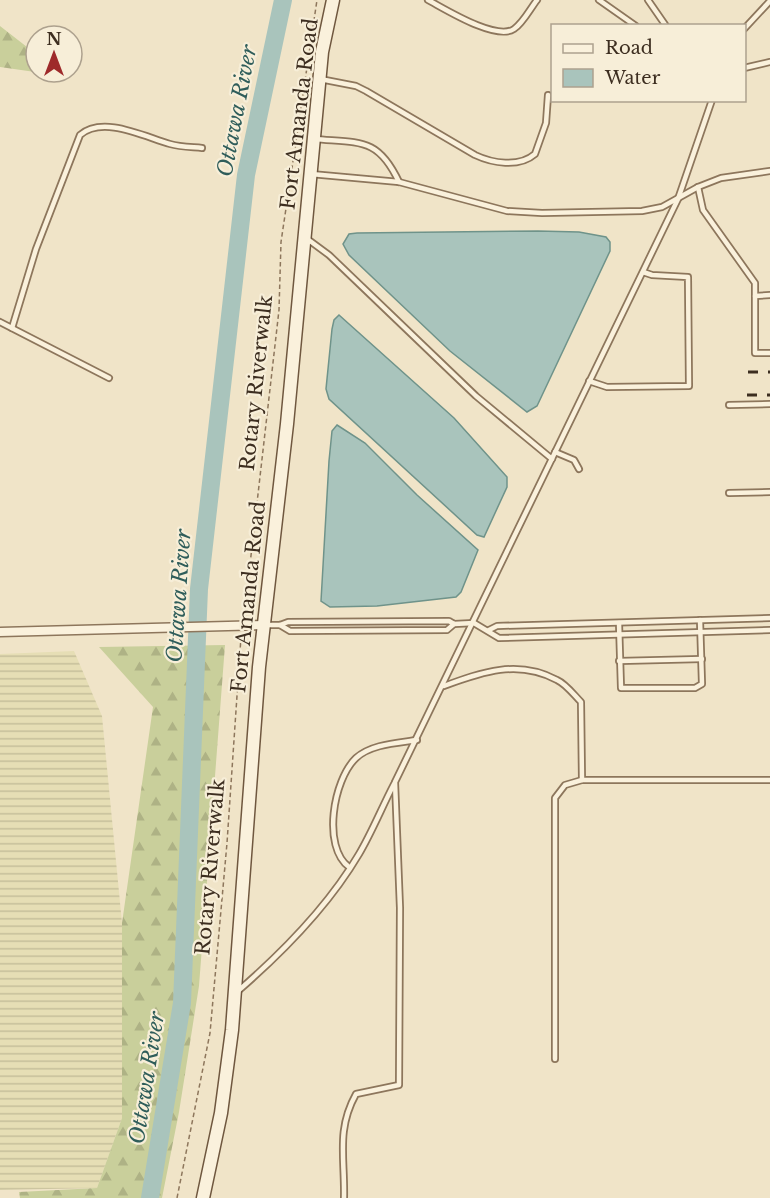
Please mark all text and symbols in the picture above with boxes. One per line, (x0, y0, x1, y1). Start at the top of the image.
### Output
street label: Fort Amanda Road (275, 17, 323, 211)
north arrow (24, 24, 84, 84)
legend (551, 24, 746, 102)
text: N (46, 29, 62, 49)
text: Road (605, 37, 653, 59)
water label: Ottawa River (212, 42, 263, 179)
text: Water (604, 67, 661, 89)
street label: Rotary Riverwalk (235, 293, 277, 472)
street label: Fort Amanda Road (226, 500, 270, 694)
water label: Ottawa River (161, 527, 197, 663)
street label: Rotary Riverwalk (190, 777, 230, 956)
water label: Ottawa River (124, 1009, 170, 1146)

